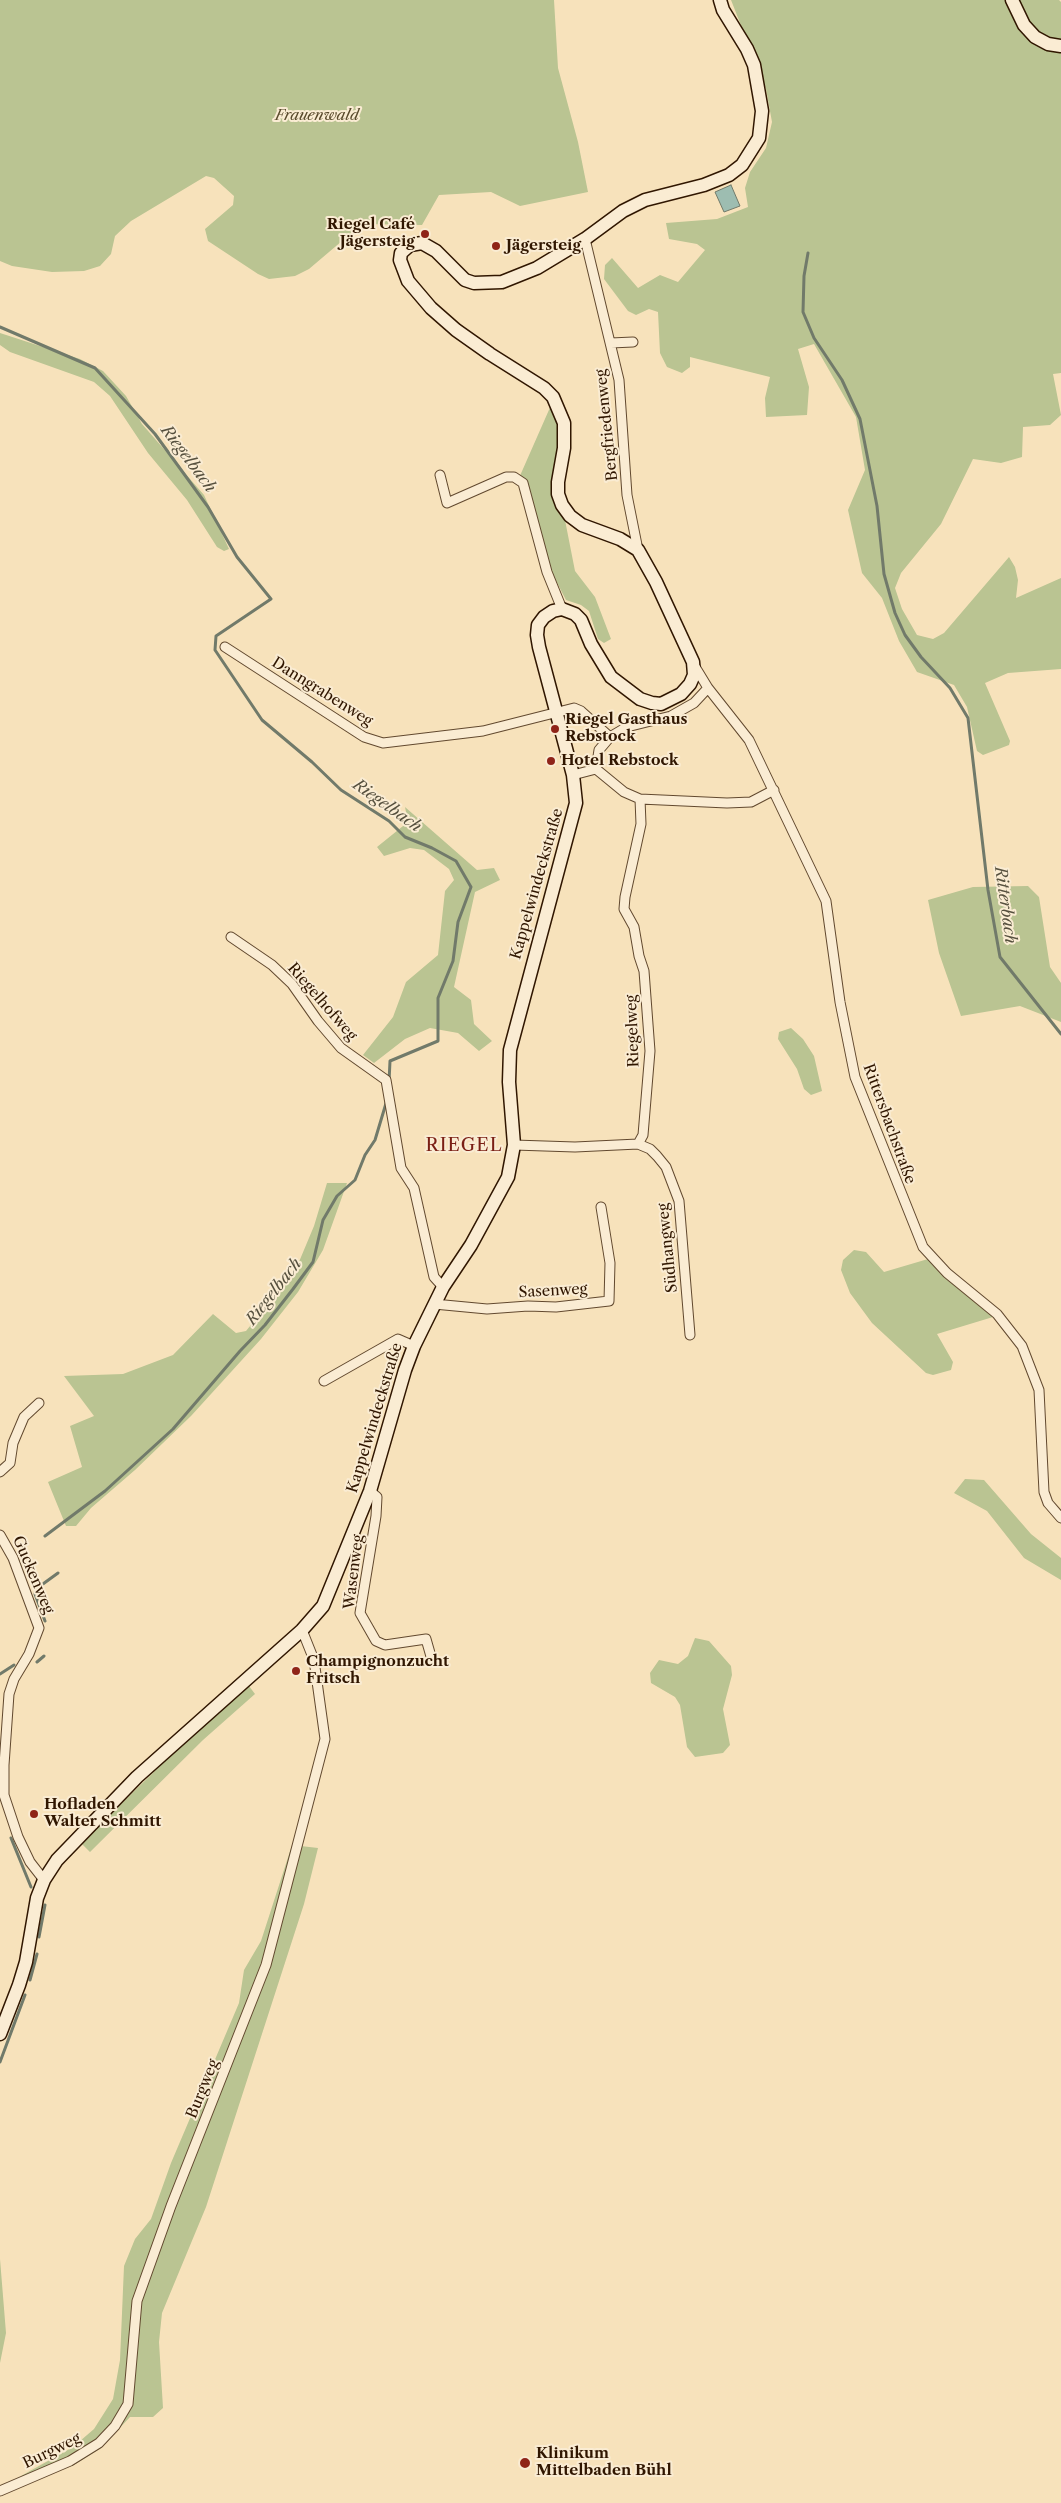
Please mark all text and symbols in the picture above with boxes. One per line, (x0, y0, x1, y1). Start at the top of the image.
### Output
park label: Frauenwald (275, 107, 359, 125)
place label: Riegel Café Jägersteig (327, 216, 415, 251)
marker: Riegel Café Jägersteig (419, 228, 431, 240)
place label: Jägersteig (506, 237, 581, 255)
marker: Jägersteig (490, 240, 502, 252)
street label: Bergfriedenweg (592, 368, 622, 482)
water label: Riegelbach (157, 422, 219, 496)
street label: Danngrabenweg (268, 654, 376, 730)
place label: Riegel Gasthaus Rebstock (565, 711, 688, 746)
marker: Riegel Gasthaus Rebstock (549, 723, 561, 735)
place label: Hotel Rebstock (561, 752, 679, 770)
marker: Hotel Rebstock (545, 755, 557, 767)
water label: Riegelbach (349, 775, 425, 837)
street label: Kappelwindeckstraße (507, 807, 567, 961)
water label: Ritterbach (990, 865, 1020, 945)
street label: Riegelhofweg (283, 960, 361, 1044)
street label: Riegelweg (623, 994, 643, 1068)
street label: Rittersbachstraße (859, 1062, 919, 1186)
district label: RIEGEL (425, 1135, 503, 1157)
street label: Südhangweg (654, 1202, 682, 1294)
water label: Riegelbach (242, 1255, 306, 1329)
street label: Sasenweg (518, 1280, 588, 1302)
street label: Kappelwindeckstraße (344, 1341, 406, 1495)
street label: Guckenweg (8, 1533, 58, 1617)
street label: Wasenweg (340, 1534, 368, 1610)
place label: Champignonzucht Fritsch (306, 1653, 449, 1688)
marker: Champignonzucht Fritsch (290, 1665, 302, 1677)
place label: Hofladen Walter Schmitt (44, 1796, 161, 1831)
marker: Hofladen Walter Schmitt (28, 1808, 40, 1820)
street label: Burgweg (183, 2057, 223, 2121)
street label: Burgweg (20, 2429, 84, 2473)
place label: Klinikum Mittelbaden Bühl (536, 2445, 672, 2480)
marker: Klinikum Mittelbaden Bühl (518, 2456, 532, 2470)

